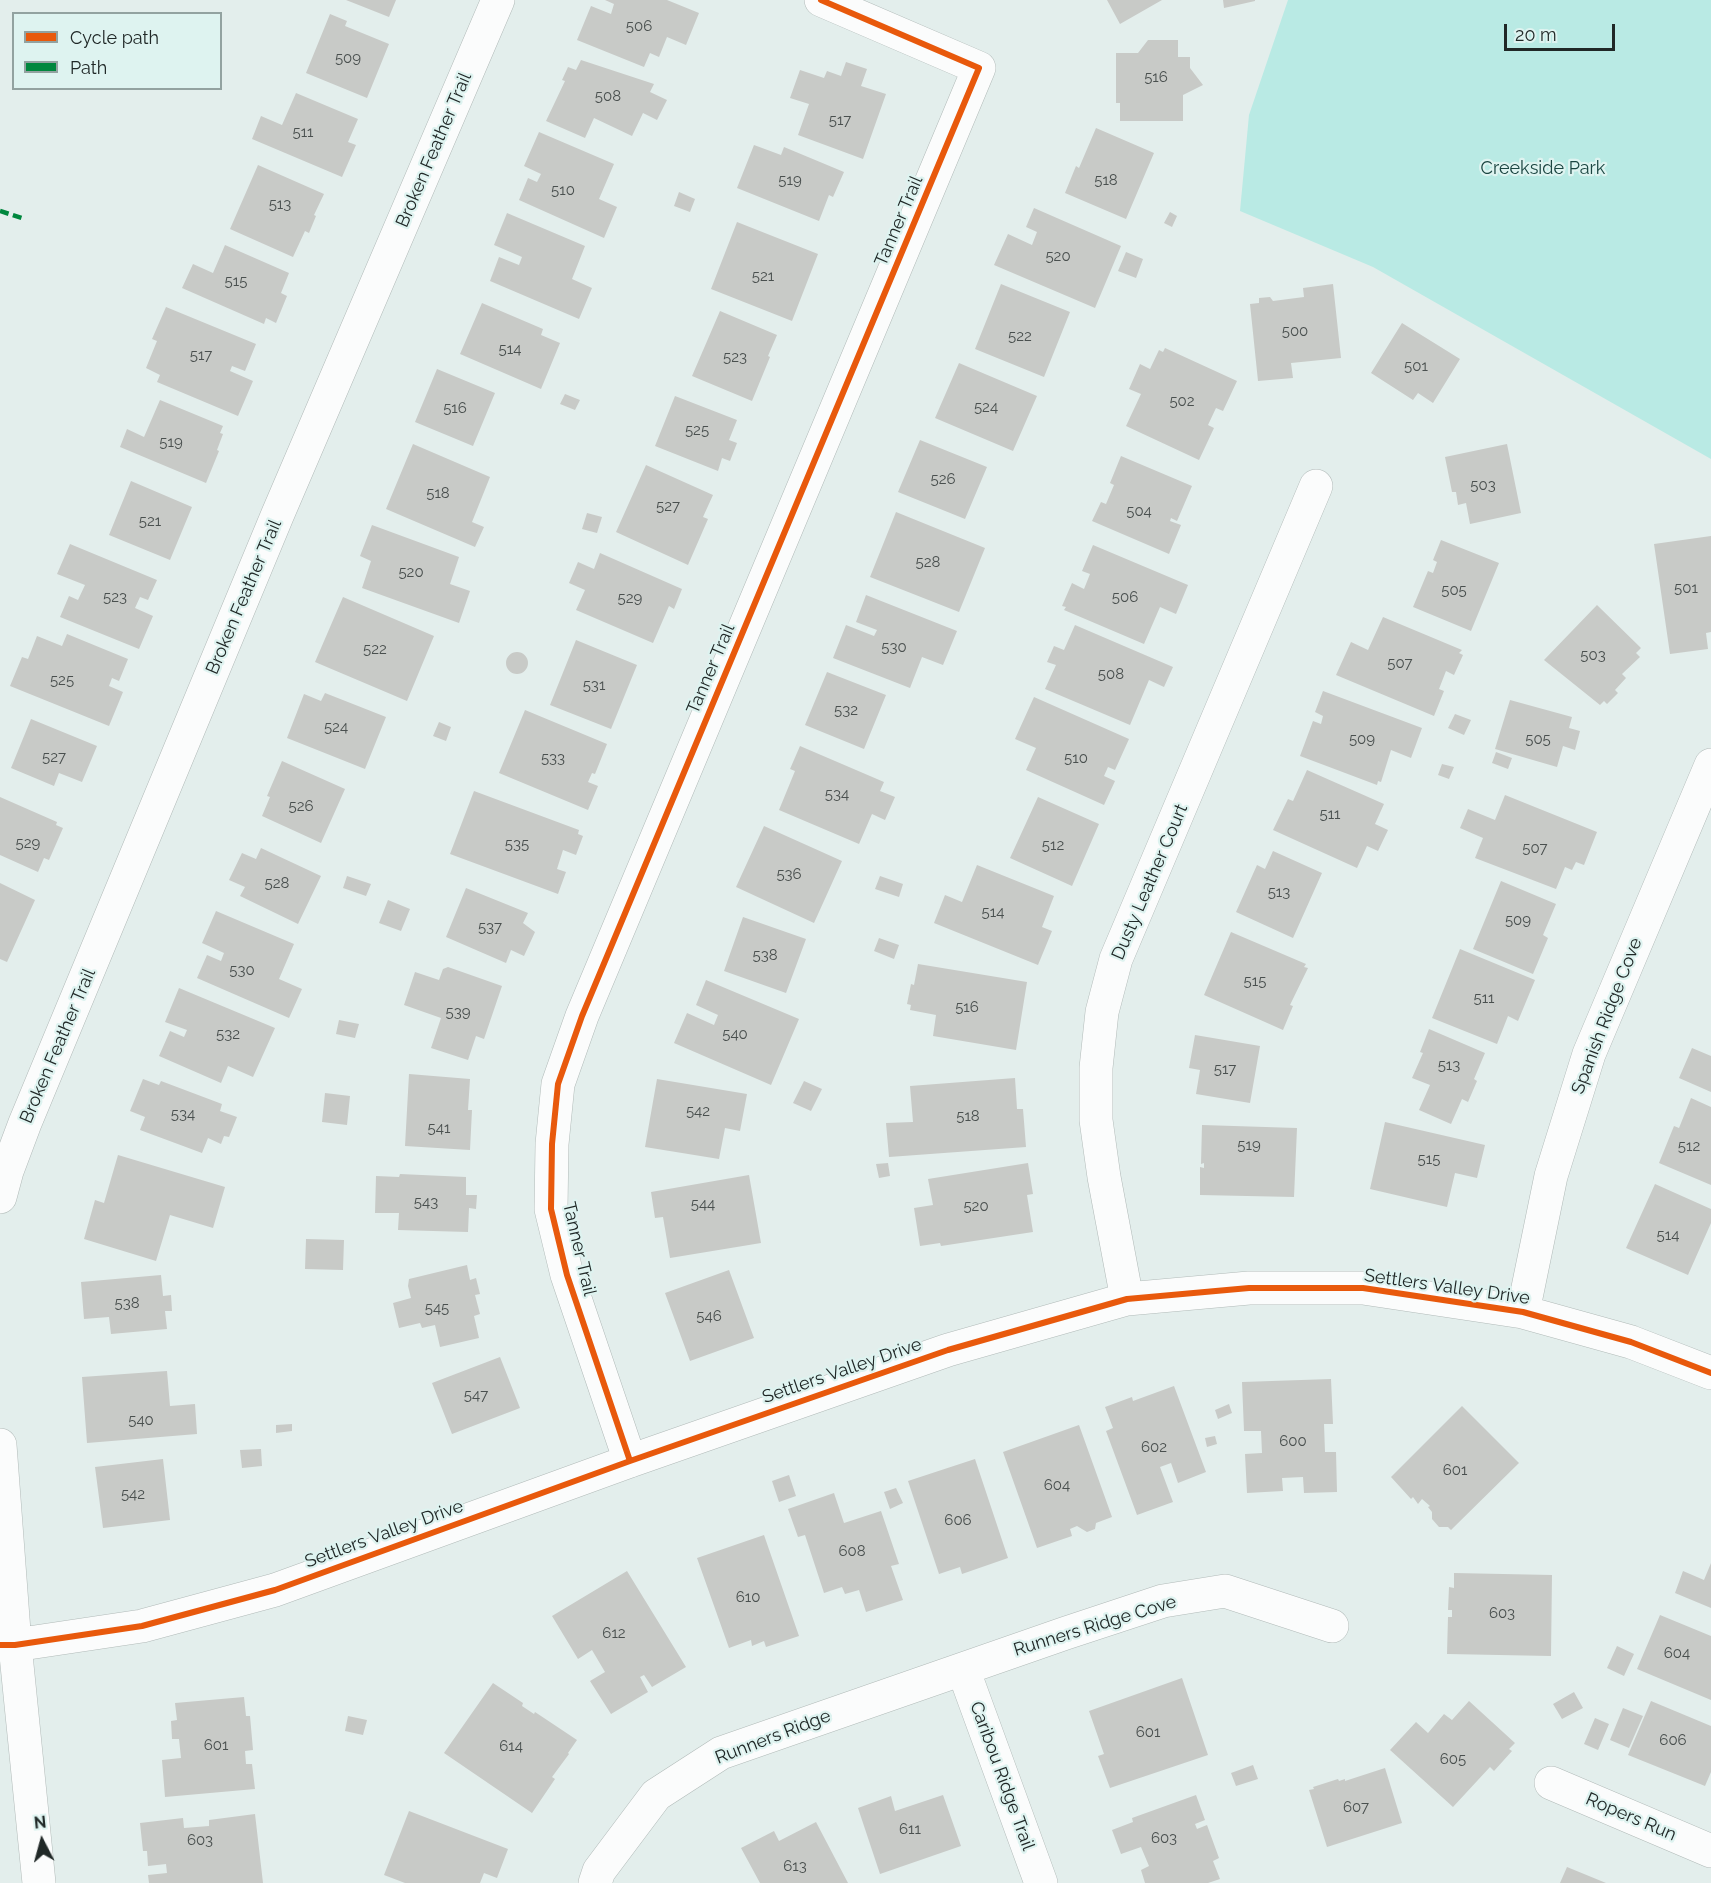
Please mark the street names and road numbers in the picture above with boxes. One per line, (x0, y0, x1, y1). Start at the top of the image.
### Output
street label: Broken Feather Trail (392, 69, 476, 231)
street label: Tanner Trail (870, 173, 928, 269)
street label: Broken Feather Trail (202, 516, 286, 678)
street label: Tanner Trail (682, 621, 740, 717)
street label: Dusty Leather Court (1107, 801, 1193, 963)
street label: Spanish Ridge Cove (1567, 935, 1647, 1097)
street label: Broken Feather Trail (16, 965, 100, 1127)
street label: Tanner Trail (558, 1200, 600, 1298)
street label: Settlers Valley Drive (1363, 1265, 1531, 1309)
street label: Settlers Valley Drive (760, 1334, 924, 1408)
street label: Settlers Valley Drive (302, 1495, 466, 1573)
street label: Runners Ridge Cove (1011, 1591, 1179, 1661)
street label: Caribou Ridge Trail (965, 1699, 1039, 1853)
street label: Runners Ridge (712, 1705, 834, 1769)
street label: Ropers Run (1582, 1788, 1680, 1846)

